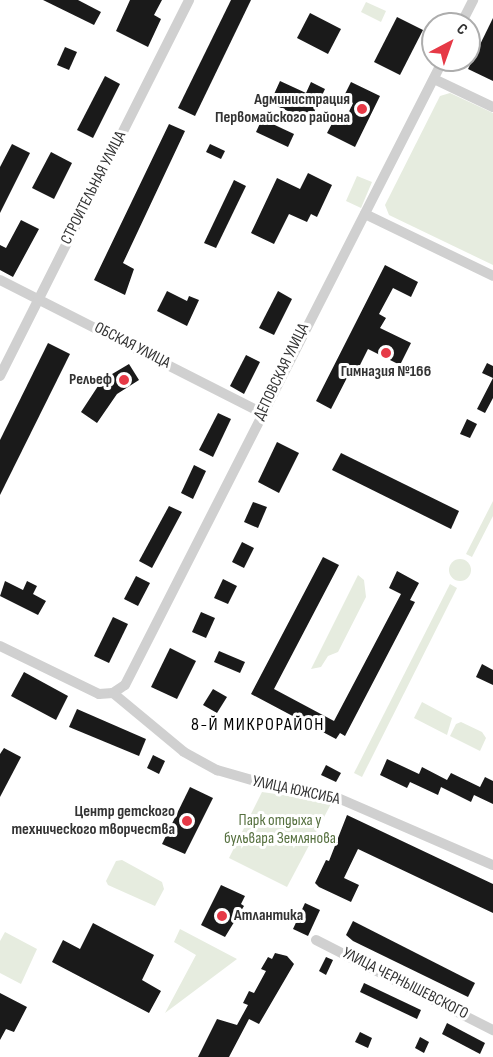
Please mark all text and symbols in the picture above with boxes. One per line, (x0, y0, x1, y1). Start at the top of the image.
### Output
north arrow (421, 12, 481, 72)
text: С (452, 20, 471, 39)
place label: Администрация Первомайского района (215, 90, 350, 128)
marker: Администрация Первомайского района (355, 102, 369, 116)
street label: СТРОИТЕЛЬНАЯ УЛИЦА (57, 128, 131, 248)
street label: ОБСКАЯ УЛИЦА (91, 319, 173, 373)
street label: ДЕПОВСКАЯ УЛИЦА (250, 321, 314, 423)
marker: Гимназия №166 (379, 346, 393, 360)
place label: Гимназия №166 (341, 362, 431, 382)
place label: Рельеф (69, 370, 112, 390)
marker: Рельеф (117, 373, 131, 387)
district label: 8-Й МИКРОРАЙОН (191, 714, 325, 736)
street label: УЛИЦА ЮЖСИБА (251, 772, 341, 810)
place label: Центр детского технического творчества (12, 802, 175, 840)
park label: Парк отдыха у бульвара Землянова (224, 811, 336, 849)
marker: Центр детского технического творчества (180, 814, 194, 828)
place label: Атлантика (234, 906, 303, 926)
marker: Атлантика (215, 909, 229, 923)
street label: УЛИЦА ЧЕРНЫШЕВСКОГО (339, 944, 471, 1024)

